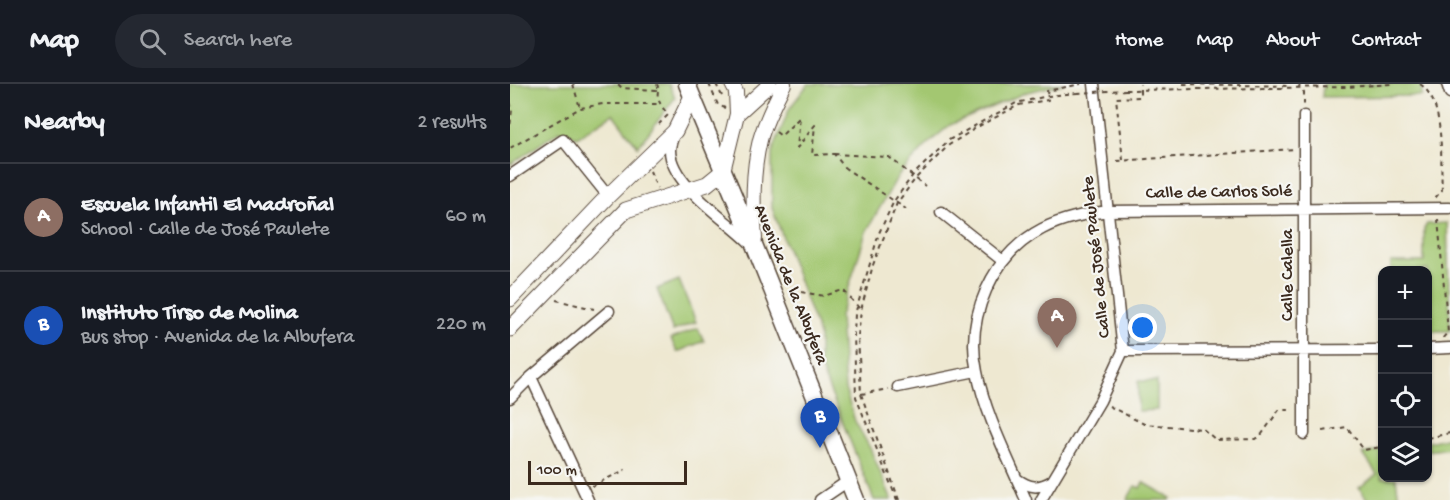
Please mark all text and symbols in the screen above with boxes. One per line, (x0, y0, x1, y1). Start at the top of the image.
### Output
search box (115, 14, 535, 68)
text: Map (30, 25, 79, 58)
icon: search (136, 25, 169, 58)
text: Search here (184, 28, 292, 54)
text: Home (1115, 29, 1163, 54)
text: Map (1196, 29, 1233, 54)
text: About (1266, 29, 1319, 54)
text: Contact (1352, 29, 1420, 54)
text: Nearby (24, 108, 105, 139)
text: 2 results (417, 112, 486, 135)
street label: Calle de José Paulete (1078, 174, 1116, 339)
street label: Calle de Carlos Solé (1146, 181, 1293, 205)
text: Escuela Infantil El Madroñal (81, 193, 334, 219)
street label: Avenida de la Albufera (748, 202, 832, 369)
text: A (38, 206, 49, 229)
text: 60 m (446, 206, 486, 229)
text: School · Calle de José Paulete (81, 219, 329, 242)
street label: Calle Calella (1278, 228, 1299, 321)
map controls (1378, 266, 1432, 482)
button: + (1378, 266, 1432, 320)
pin: A (1038, 298, 1076, 348)
text: Instituto Tirso de Molina (81, 301, 298, 327)
your location (1128, 313, 1157, 342)
text: B (38, 314, 49, 337)
text: 220 m (436, 314, 486, 337)
button: − (1378, 320, 1432, 374)
text: Bus stop · Avenida de la Albufera (81, 327, 354, 350)
button: locate (1378, 374, 1432, 428)
pin: B (800, 398, 840, 448)
button: layers (1378, 428, 1432, 482)
scale bar (528, 458, 687, 486)
text: 100 m (537, 462, 577, 481)

